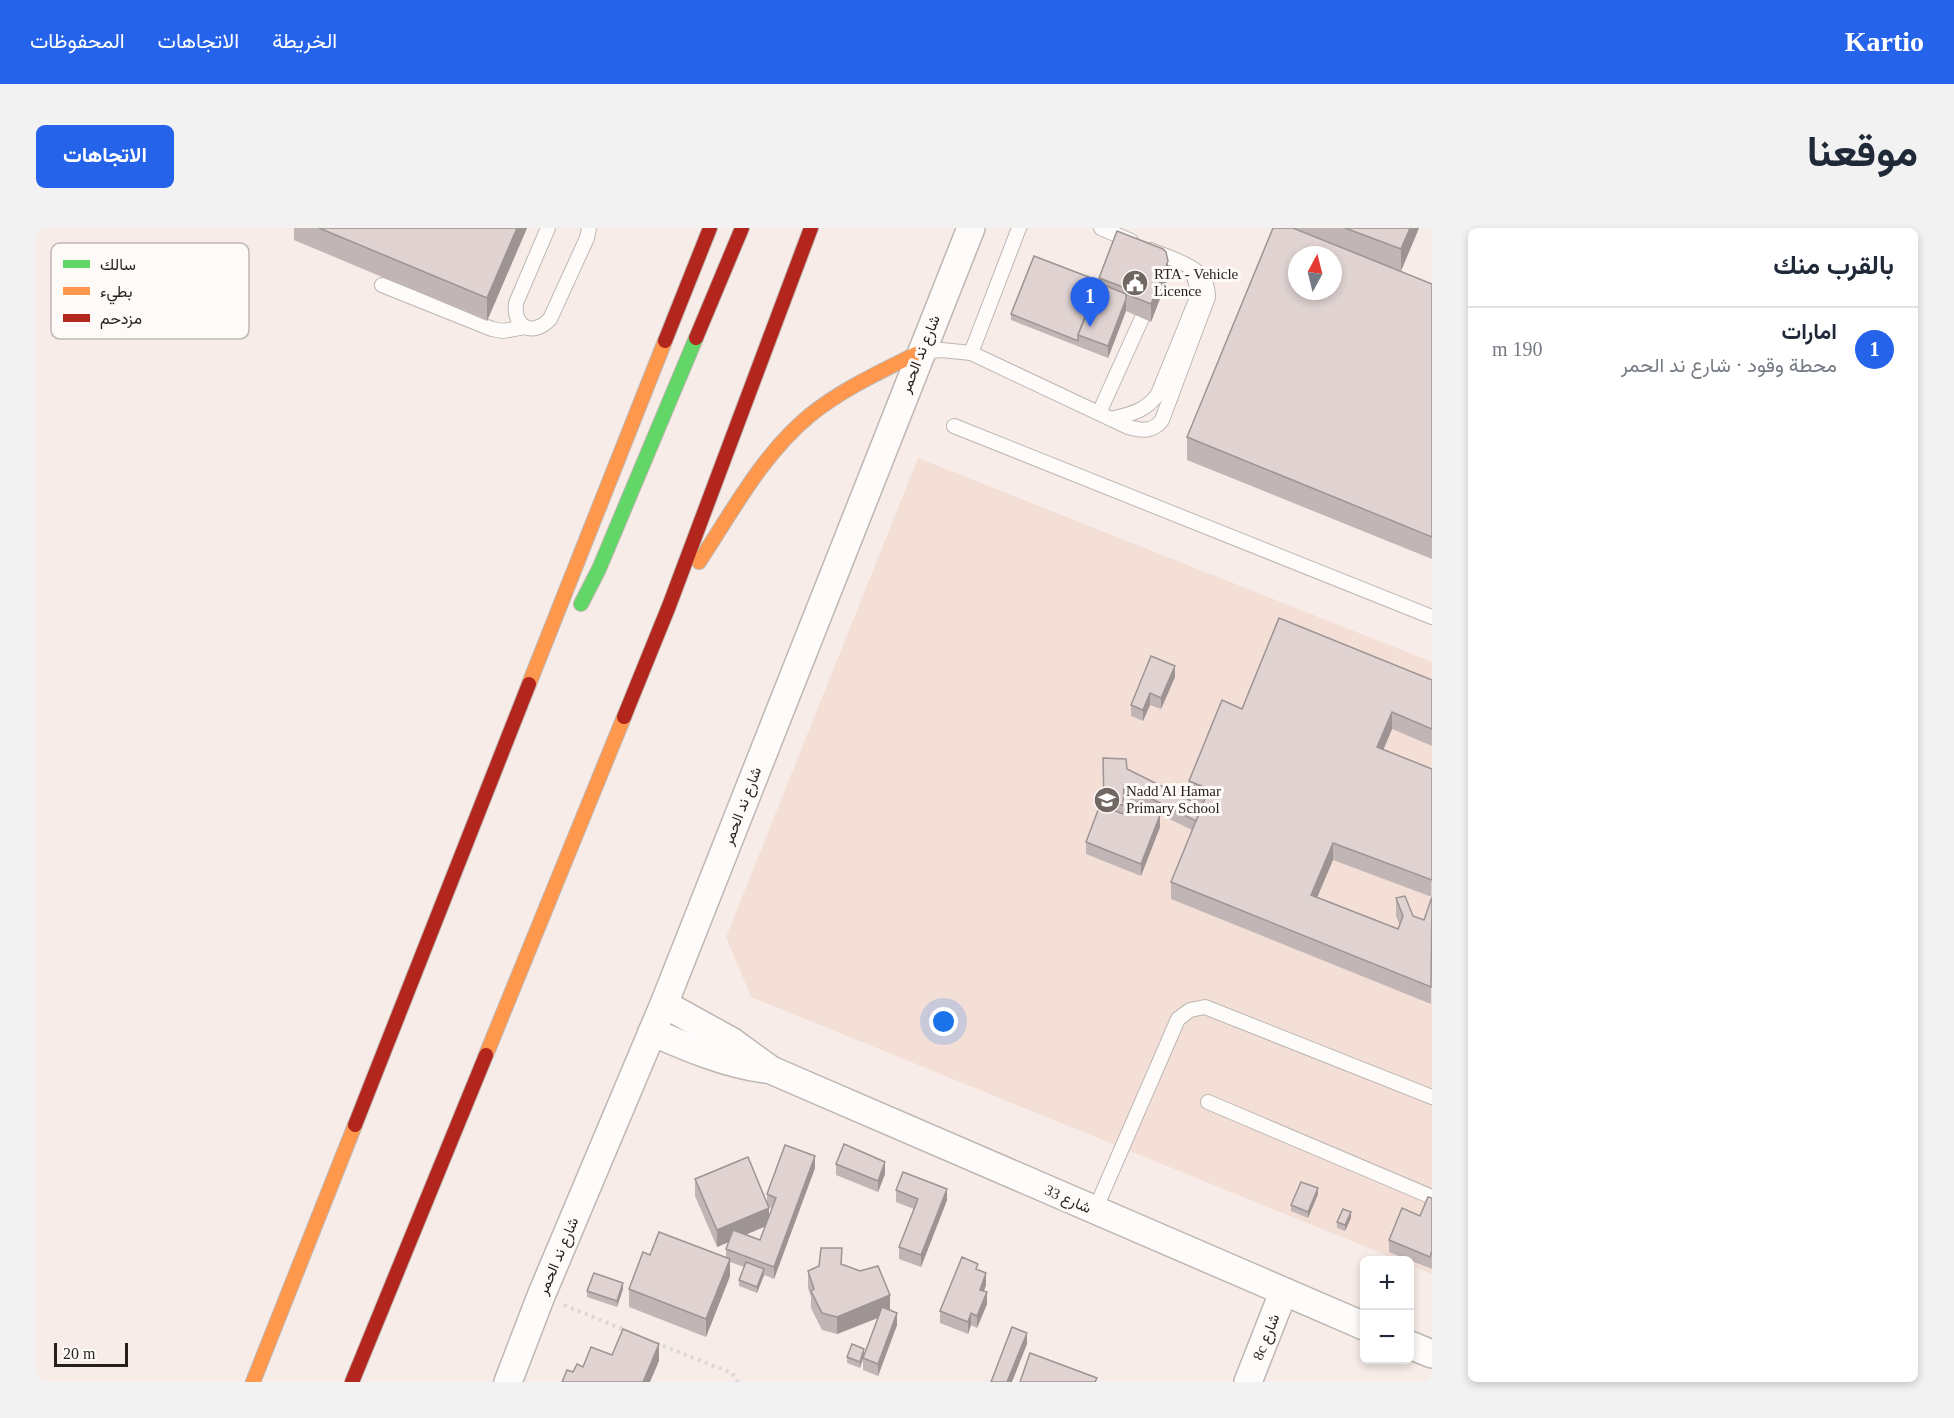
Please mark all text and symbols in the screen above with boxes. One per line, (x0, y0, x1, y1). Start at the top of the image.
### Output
text: Kartio (1845, 26, 1924, 57)
text: المحفوظات (30, 29, 125, 53)
text: الاتجاهات (158, 29, 239, 53)
text: الخريطة (272, 29, 337, 53)
button: الاتجاهات (36, 125, 174, 188)
text: موقعنا (1807, 129, 1918, 175)
legend (51, 243, 249, 339)
north arrow (1288, 246, 1342, 300)
text: بالقرب منك (1773, 251, 1894, 280)
text: سالك (100, 256, 136, 273)
place label: RTA - Vehicle Licence (1154, 266, 1239, 299)
public building icon: RTA - Vehicle Licence (1120, 268, 1150, 298)
pin: 1 (1070, 278, 1110, 327)
text: بطيء (100, 283, 132, 305)
text: مزدحم (100, 310, 142, 329)
street label: شارع ند الحمر (897, 313, 946, 397)
text: امارات (1781, 319, 1837, 344)
text: 190 m (1492, 338, 1543, 360)
text: 1 (1870, 338, 1880, 360)
text: محطة وقود · شارع ند الحمر (1621, 354, 1837, 376)
street label: شارع ند الحمر (719, 765, 767, 849)
place label: Nadd Al Hamar Primary School (1126, 783, 1221, 816)
school or university icon: Nadd Al Hamar Primary School (1092, 785, 1122, 815)
your location (929, 1007, 958, 1036)
street label: شارع 33 (1041, 1182, 1094, 1219)
street label: شارع ند الحمر (534, 1215, 584, 1299)
map controls (1360, 1256, 1414, 1364)
button: + (1360, 1256, 1414, 1310)
button: − (1360, 1310, 1414, 1364)
street label: 8c شارع (1250, 1312, 1285, 1363)
scale bar (54, 1340, 128, 1368)
text: 20 m (63, 1345, 95, 1362)

